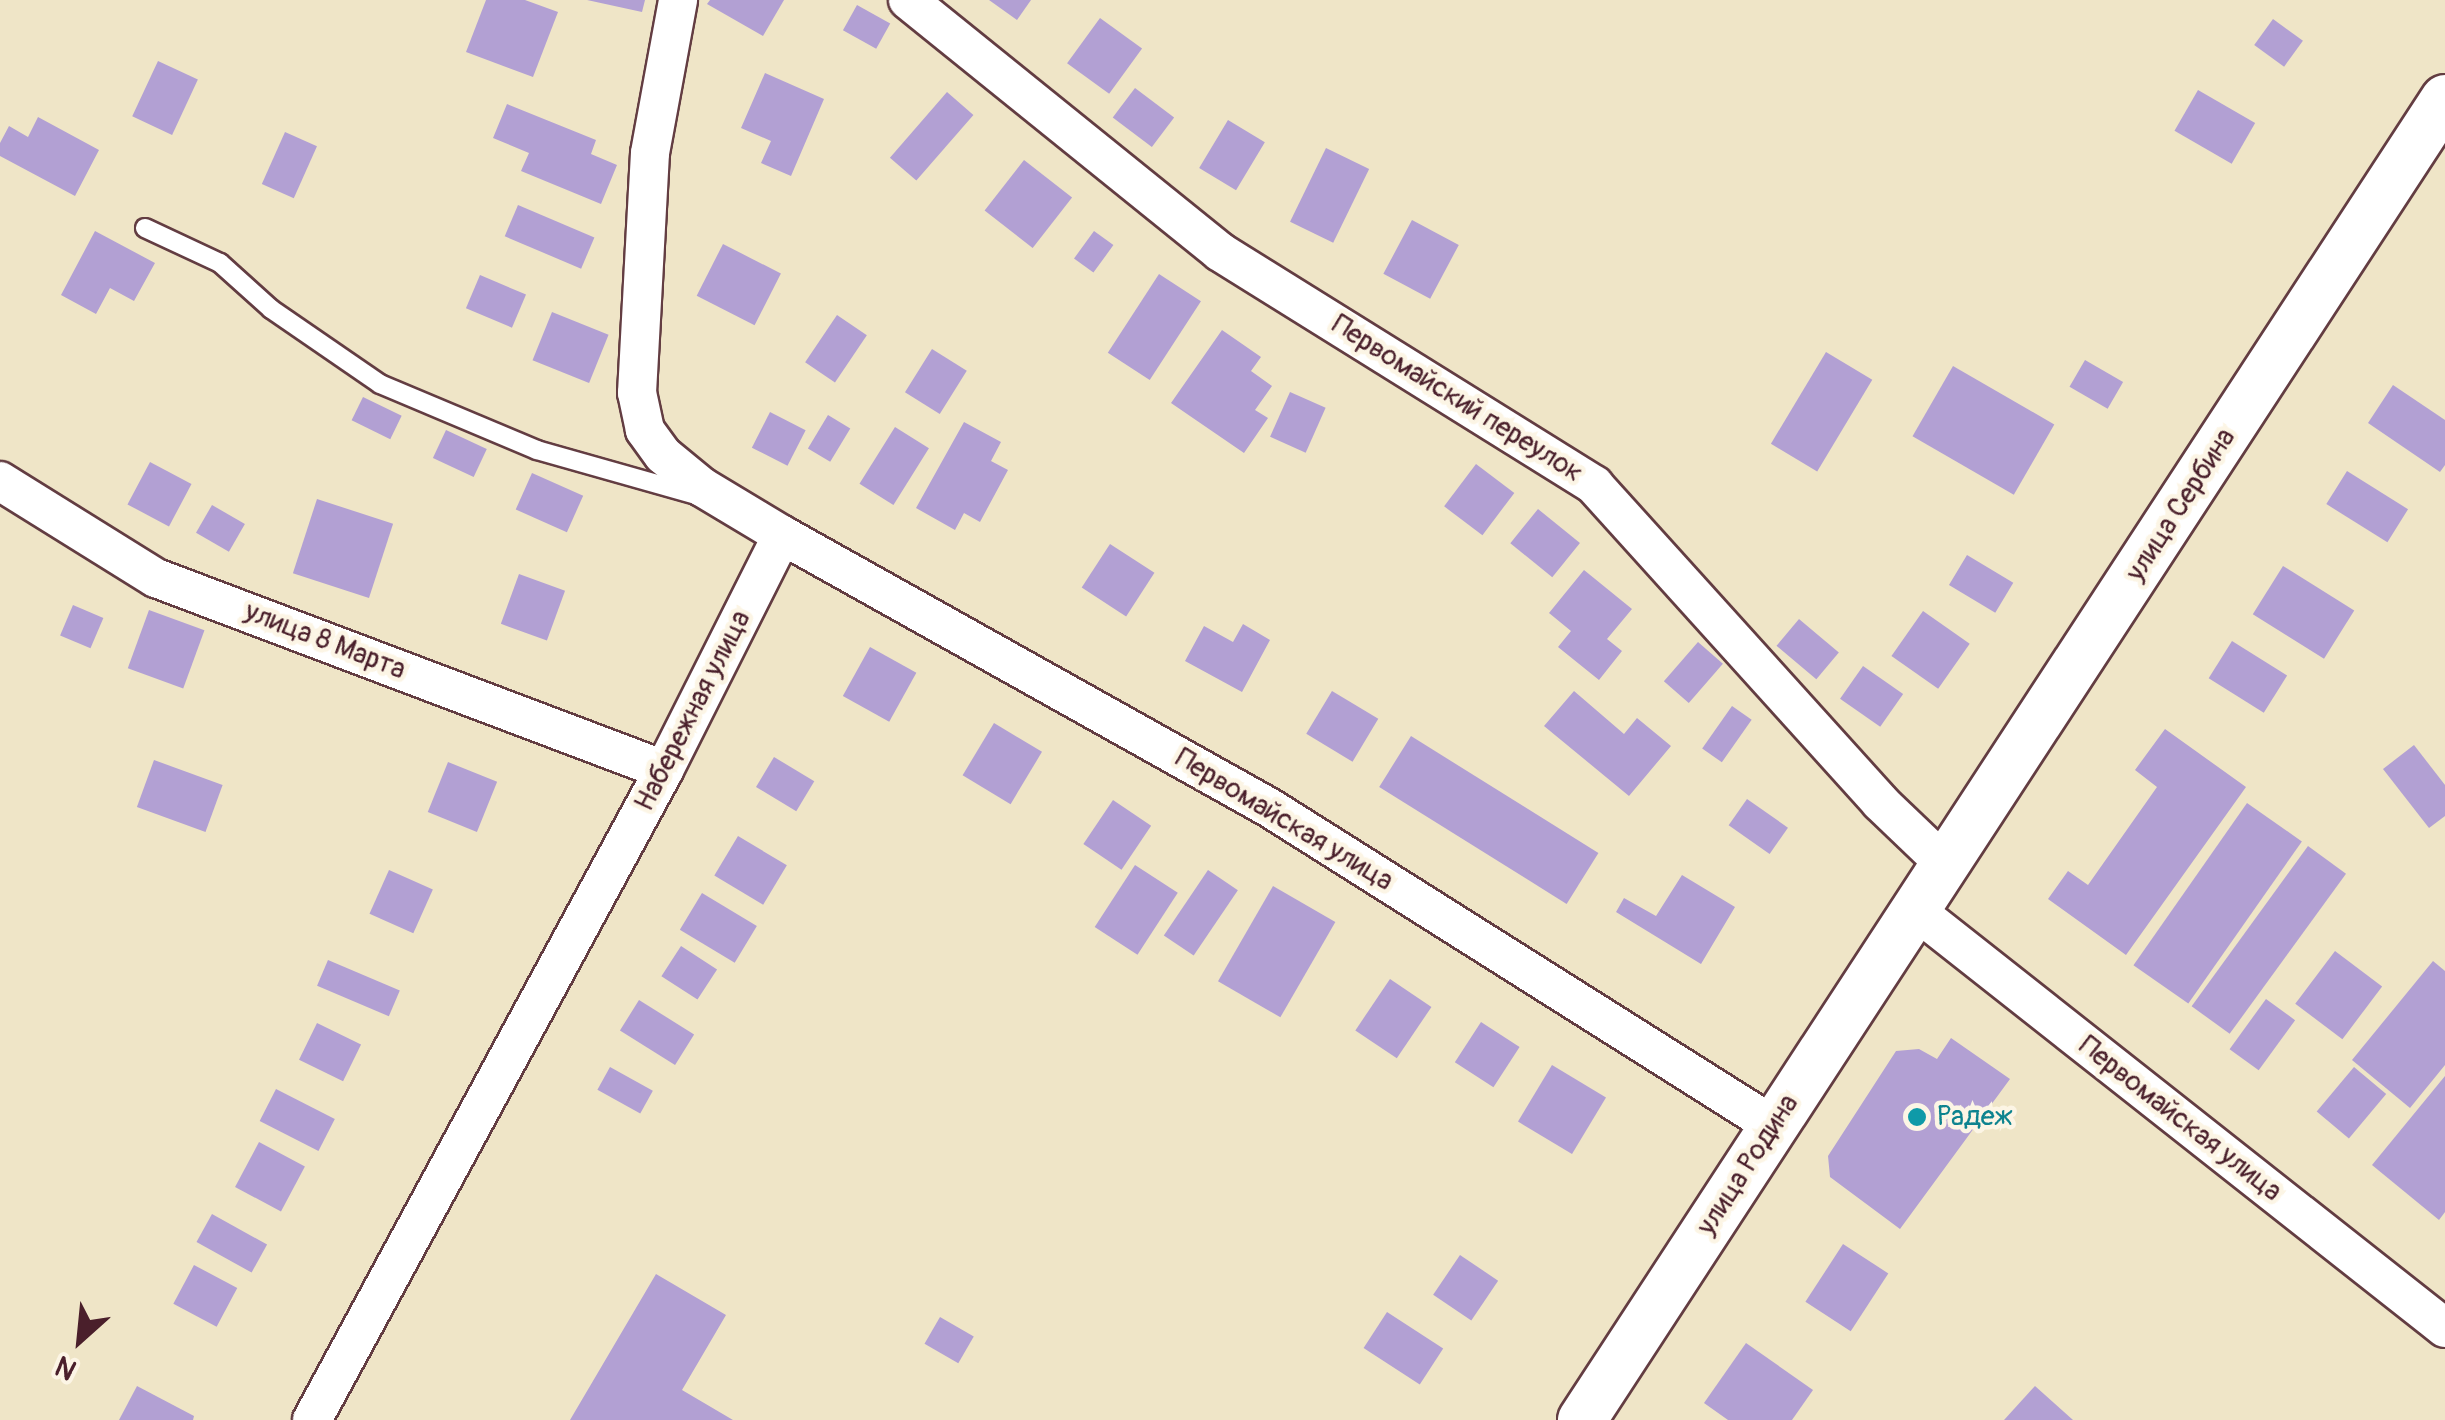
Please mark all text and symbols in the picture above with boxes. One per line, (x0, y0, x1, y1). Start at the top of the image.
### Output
street label: Первомайский переулок (1325, 308, 1589, 490)
street label: улица Сербина (2119, 422, 2243, 588)
street label: улица 8 Марта (240, 595, 410, 687)
street label: Набережная улица (628, 605, 758, 817)
street label: Первомайская улица (1169, 742, 1399, 898)
street label: Первомайская улица (2072, 1029, 2288, 1209)
street label: улица Родина (1690, 1088, 1806, 1242)
place label: Радеж (1937, 1100, 2012, 1134)
marker: Радеж (1906, 1106, 1928, 1128)
north arrow (30, 1290, 130, 1390)
text: N (50, 1347, 83, 1387)

